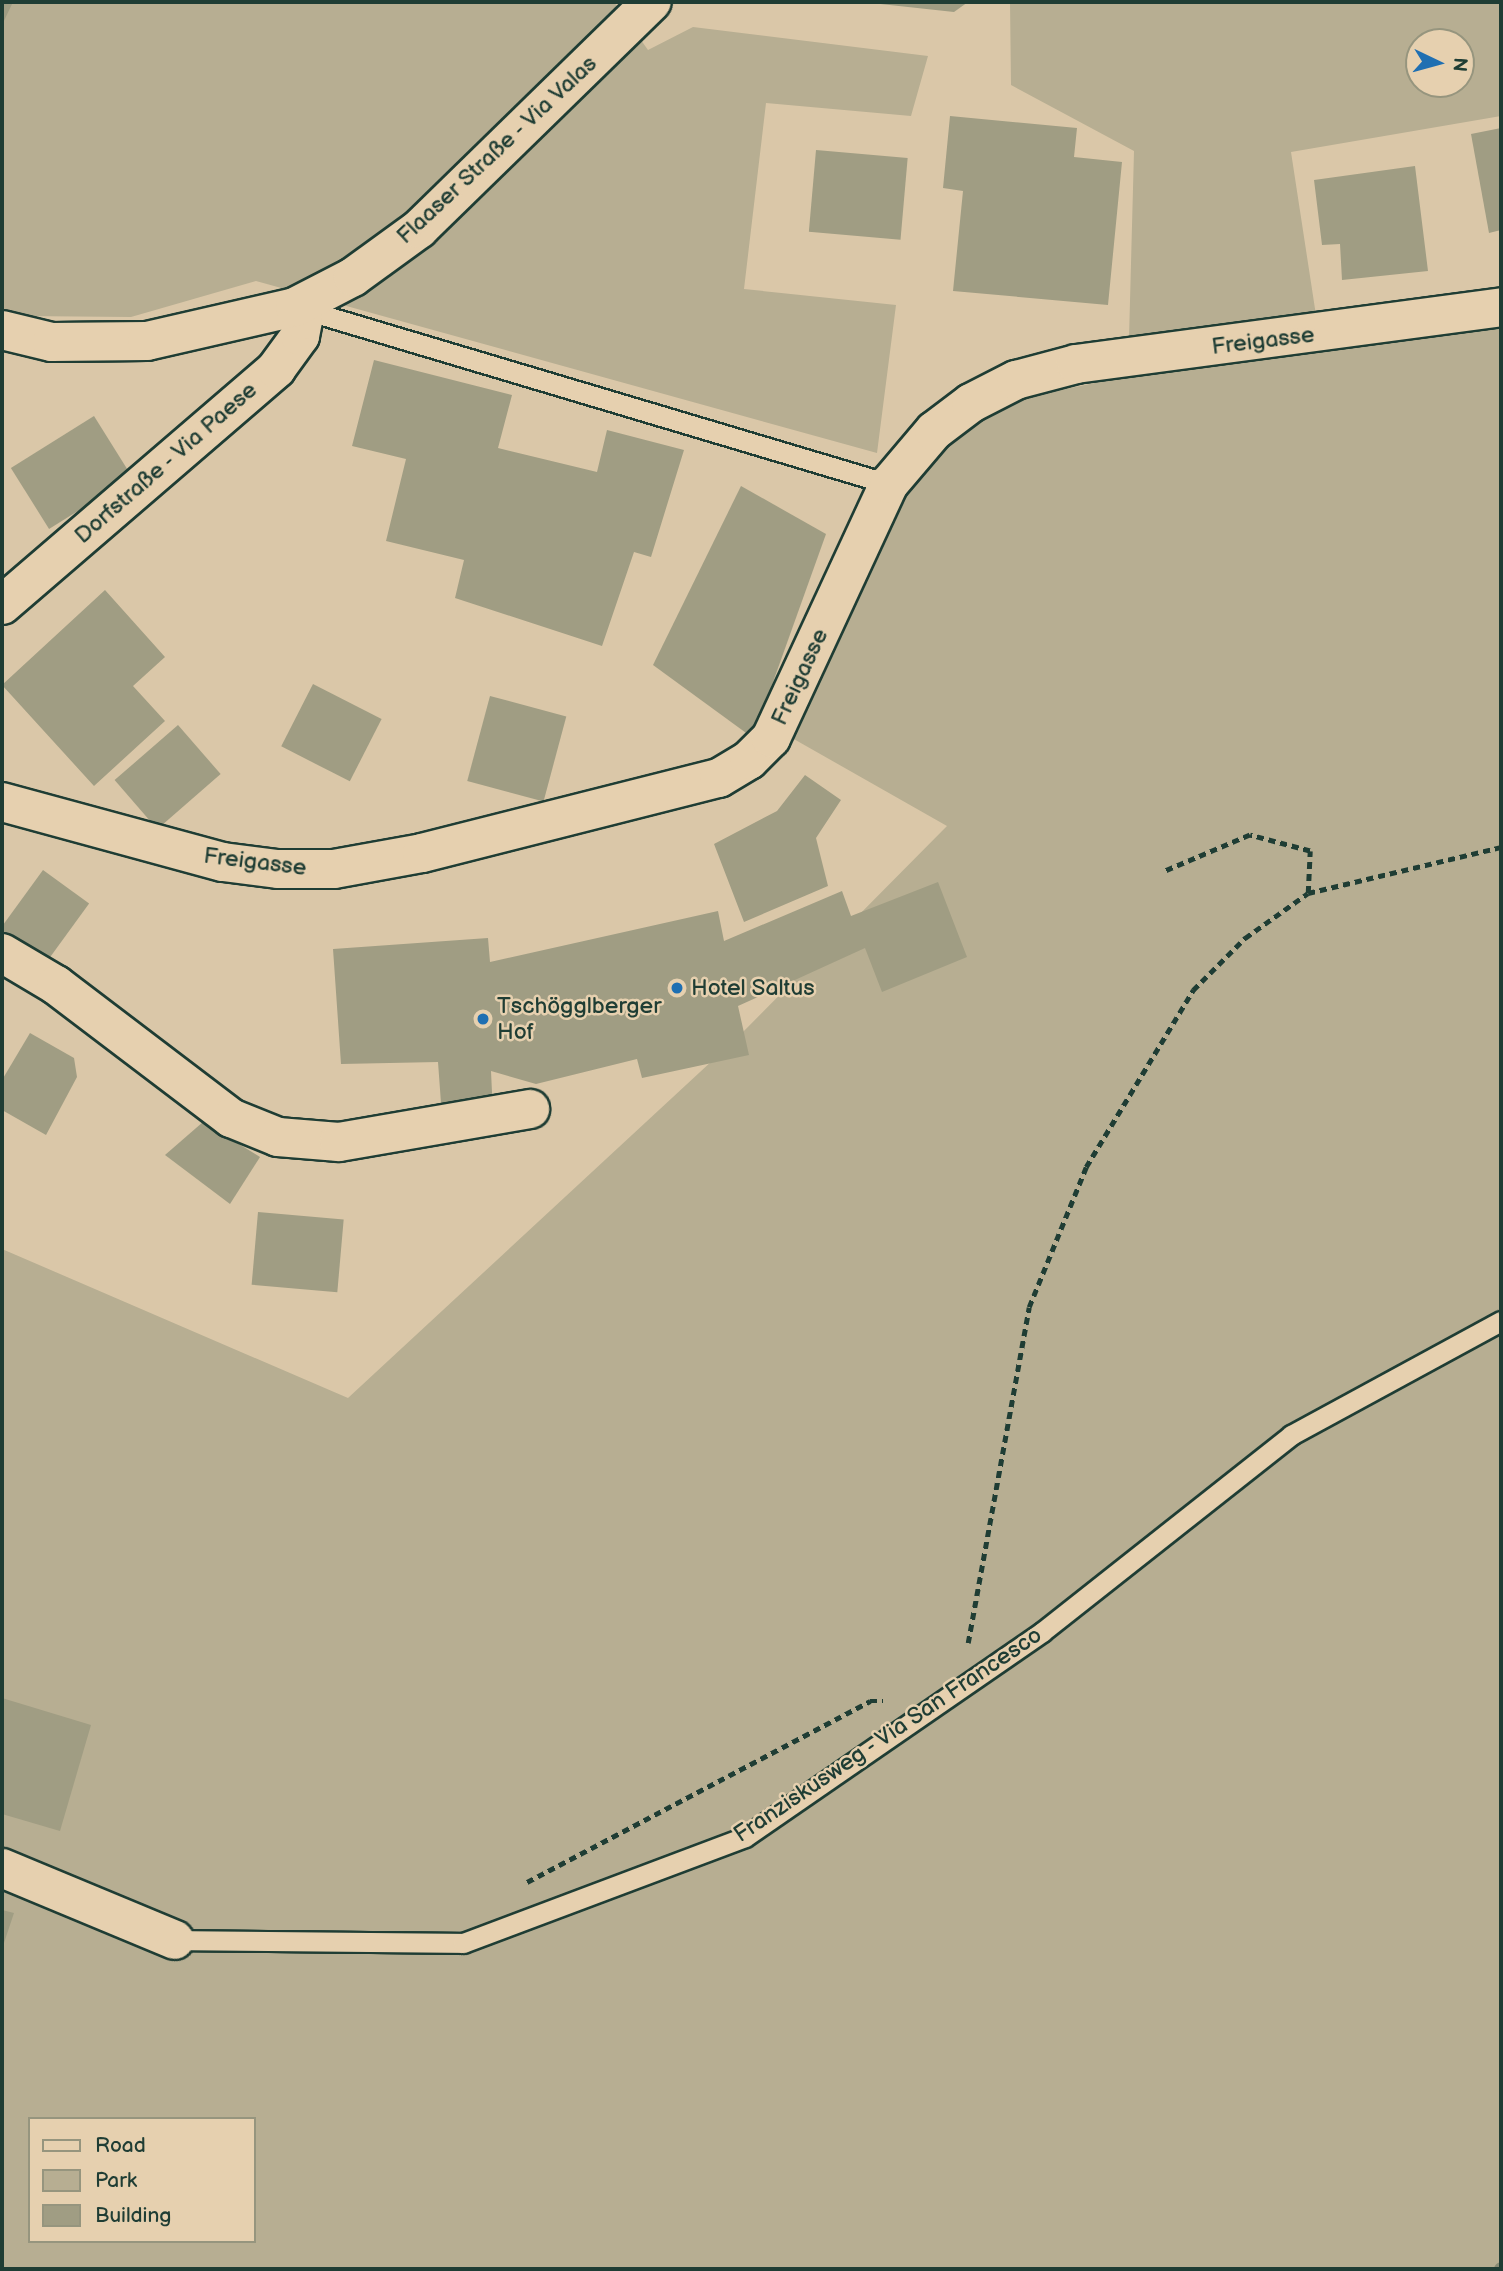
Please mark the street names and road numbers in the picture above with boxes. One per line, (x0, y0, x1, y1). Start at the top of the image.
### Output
street label: Flaaser Straße - Via Valas (390, 49, 604, 251)
street label: Freigasse (1210, 321, 1316, 361)
street label: Dorfstraße - Via Paese (68, 376, 264, 550)
street label: Freigasse (766, 624, 834, 730)
street label: Freigasse (202, 842, 308, 882)
street label: Franziskusweg - Via San Francesco (727, 1621, 1049, 1849)

